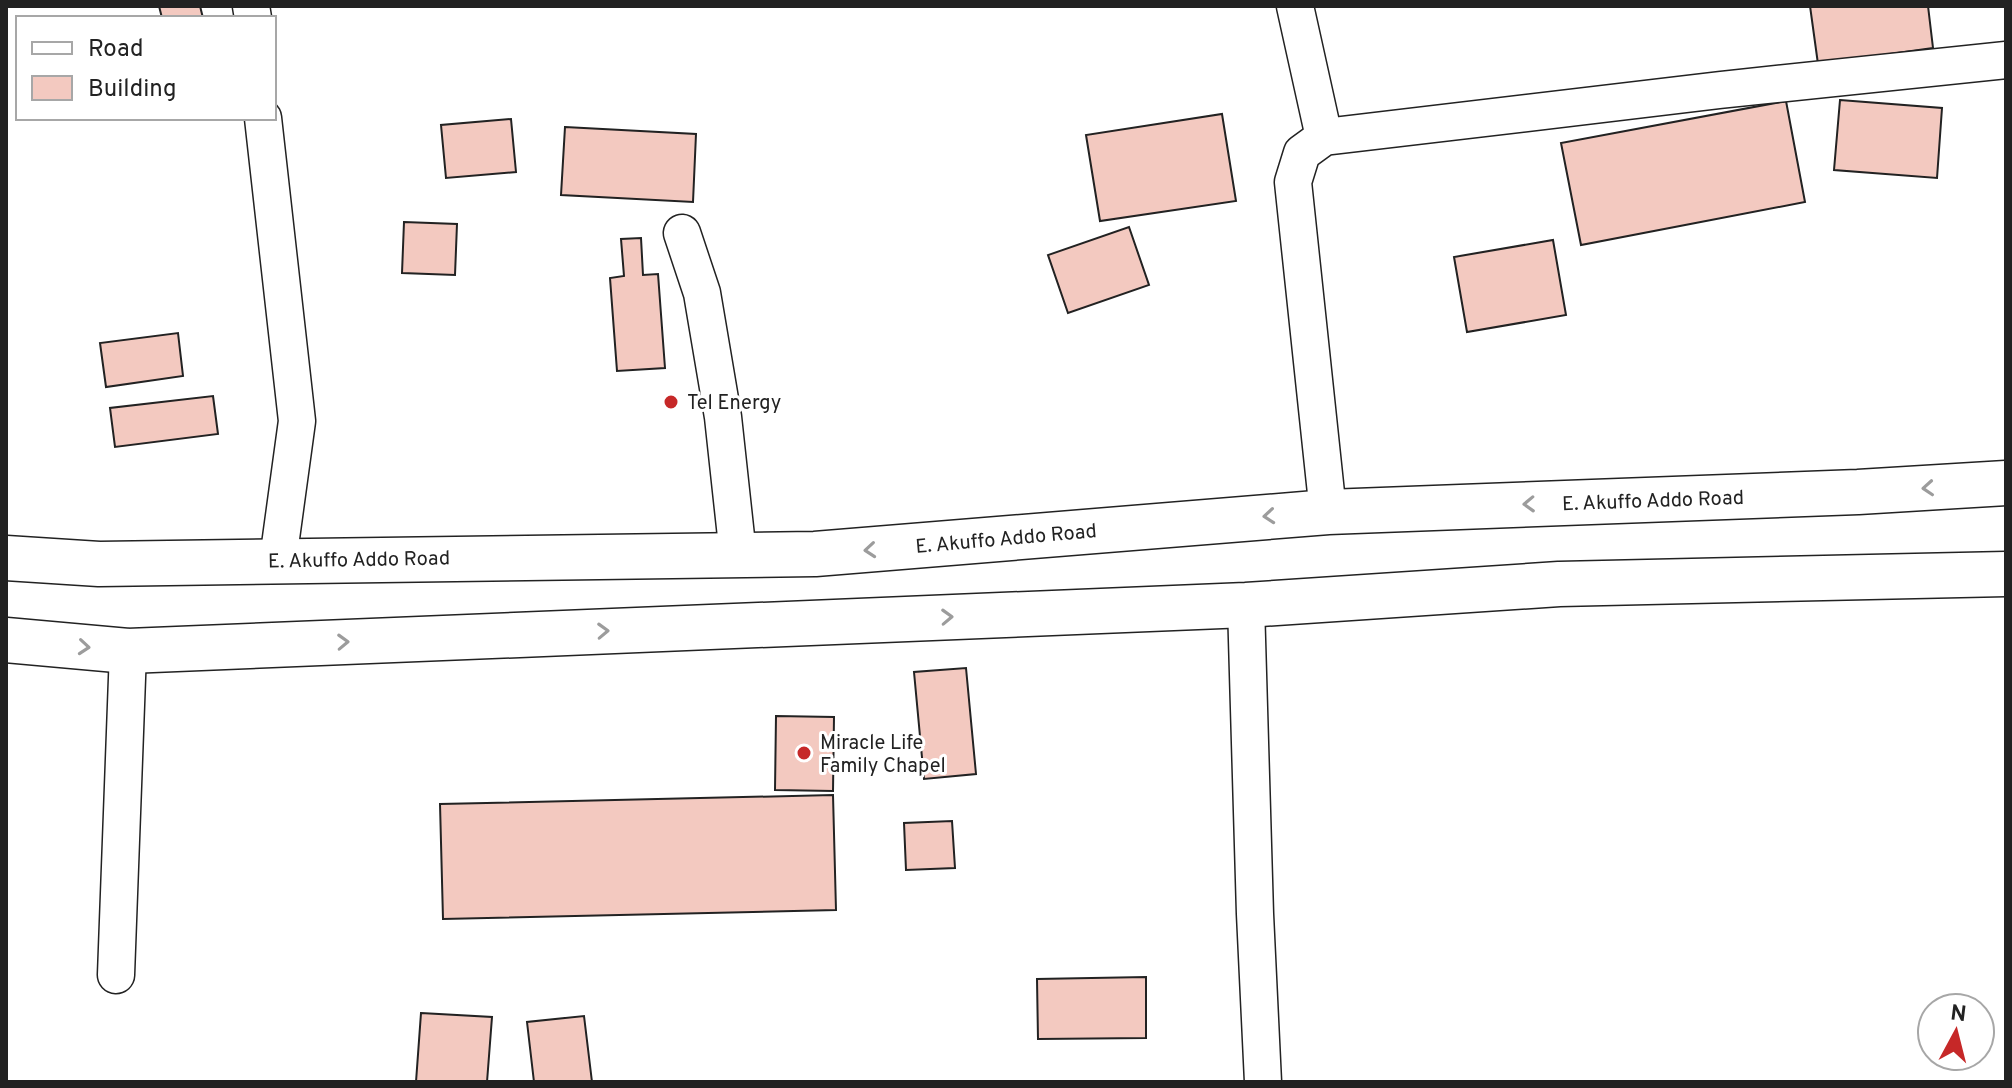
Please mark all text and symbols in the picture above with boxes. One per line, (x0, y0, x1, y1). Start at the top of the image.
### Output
legend (16, 16, 276, 120)
text: Road (88, 35, 144, 65)
text: Building (88, 75, 177, 105)
place label: Tel Energy (687, 391, 781, 417)
marker: Tel Energy (662, 393, 680, 411)
one-way arrow (1921, 479, 1934, 496)
street label: E. Akuffo Addo Road (1562, 486, 1745, 518)
one-way arrow (1522, 496, 1535, 513)
one-way arrow (1262, 508, 1275, 525)
street label: E. Akuffo Addo Road (914, 519, 1098, 561)
one-way arrow (863, 541, 876, 558)
street label: E. Akuffo Addo Road (268, 546, 450, 576)
one-way arrow (941, 609, 954, 626)
one-way arrow (597, 623, 610, 640)
one-way arrow (337, 633, 350, 650)
one-way arrow (78, 638, 91, 655)
place label: Miracle Life Family Chapel (820, 731, 946, 780)
marker: Miracle Life Family Chapel (795, 744, 813, 762)
north arrow (1916, 992, 1996, 1072)
text: N (1949, 1000, 1968, 1029)

